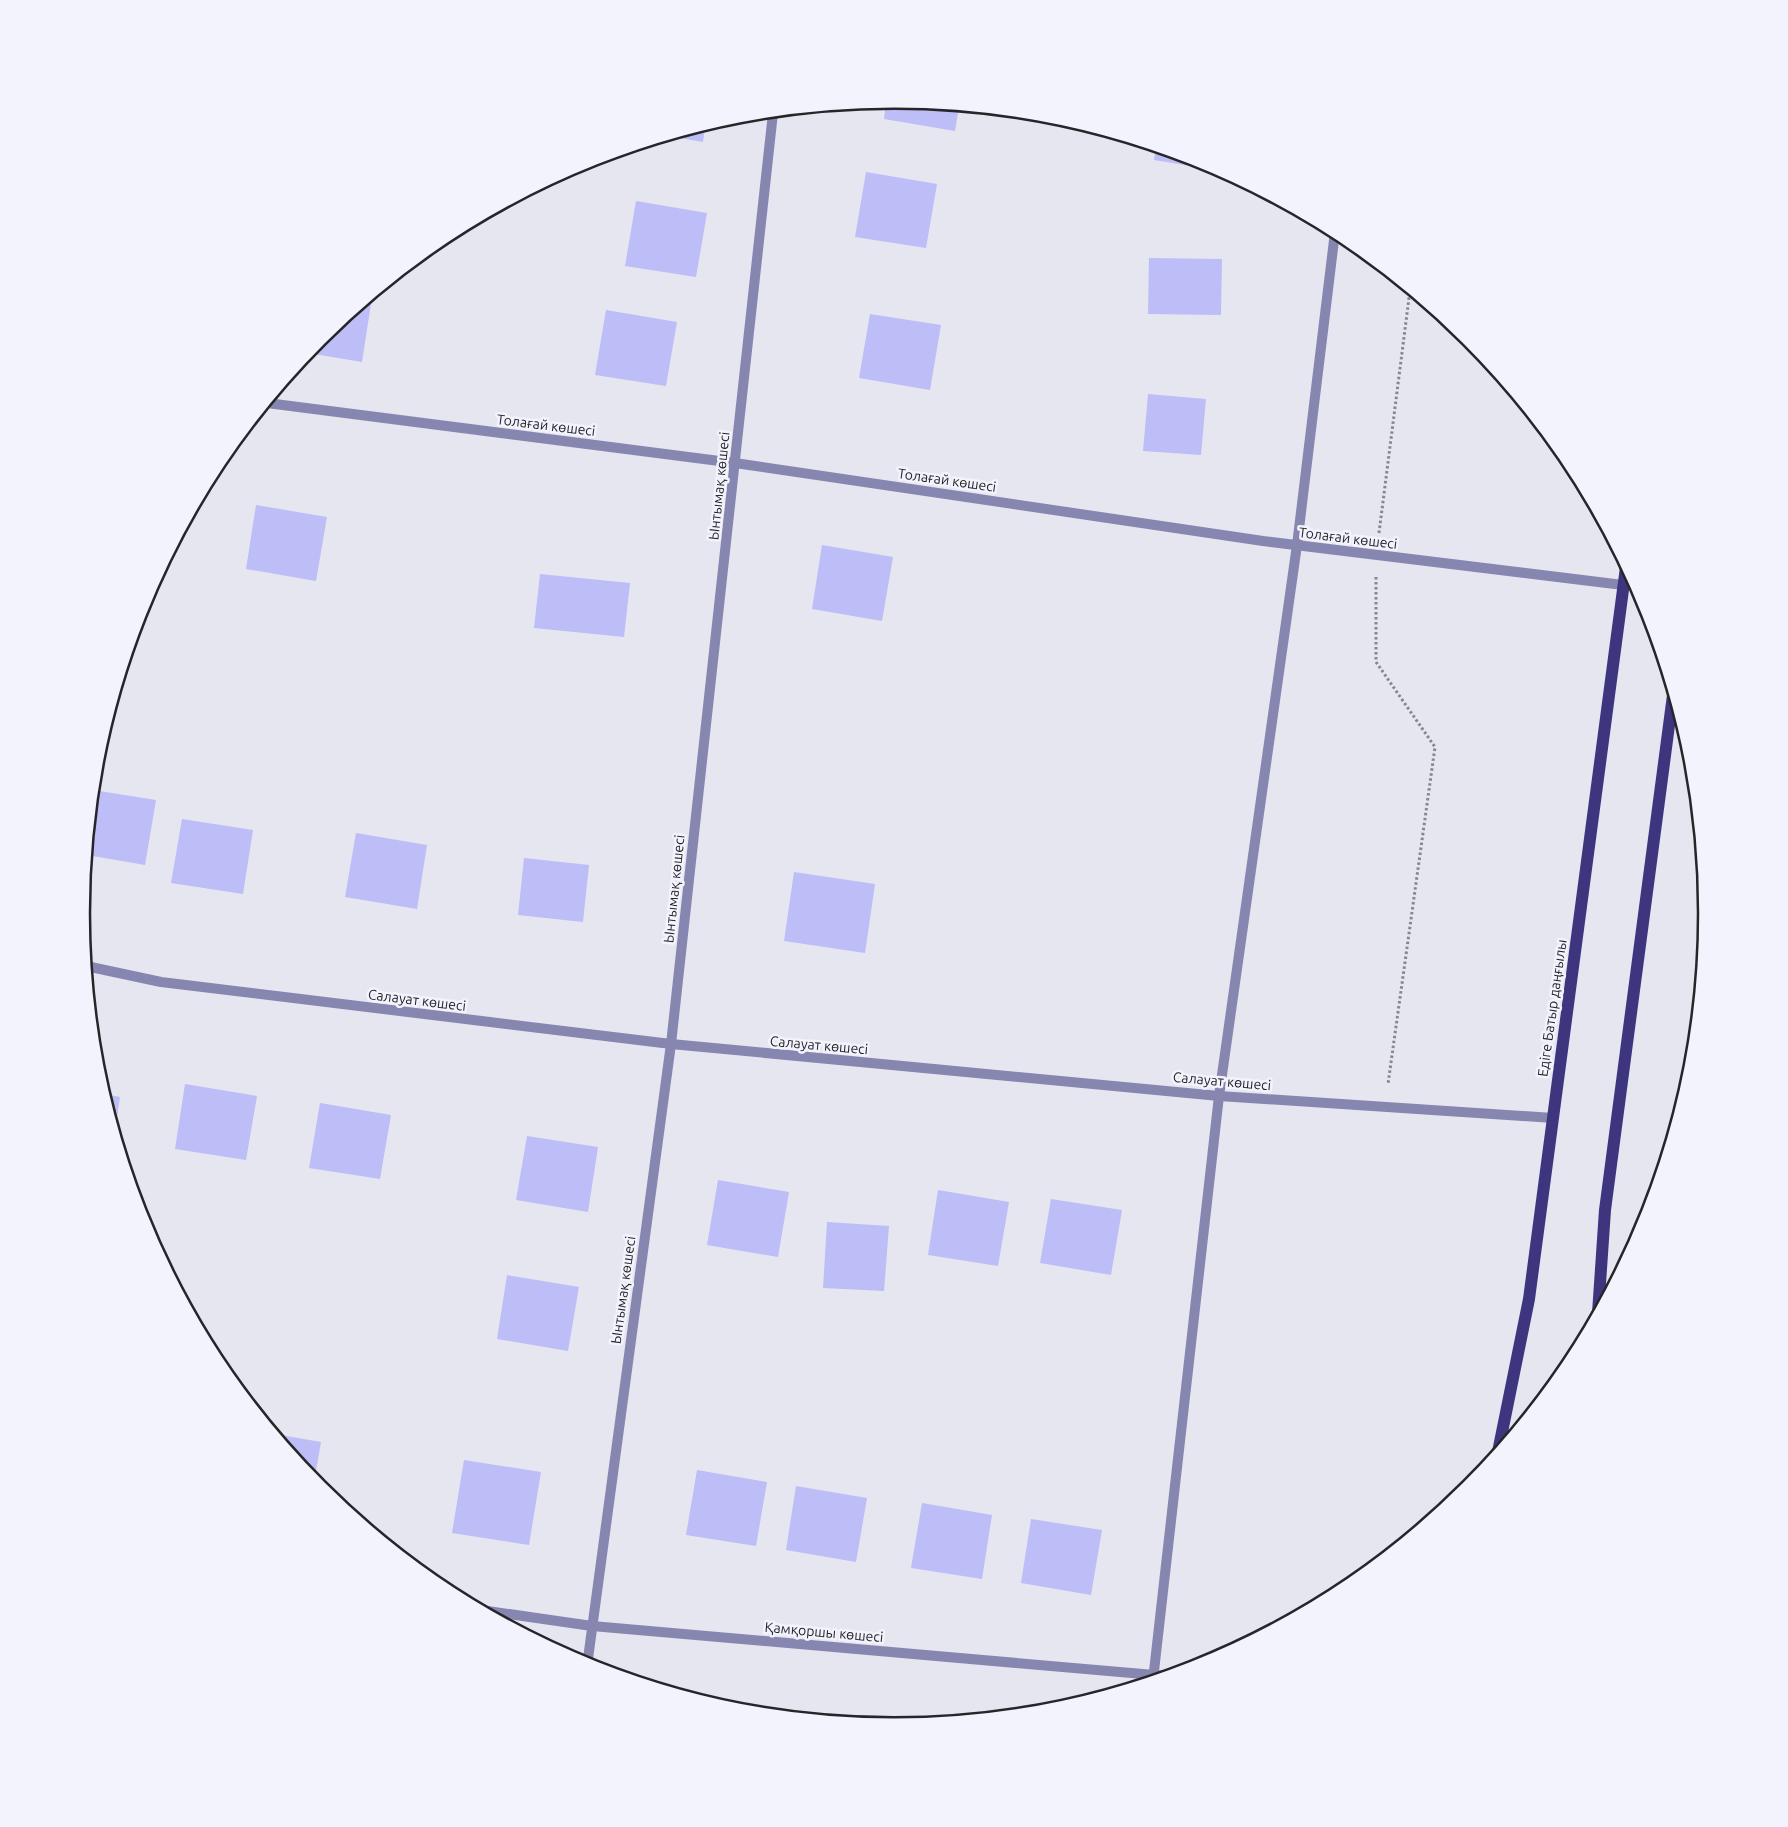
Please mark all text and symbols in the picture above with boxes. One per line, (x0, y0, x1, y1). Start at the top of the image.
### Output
street label: Толағай көшесі (496, 411, 596, 439)
street label: Ынтымақ көшесі (705, 431, 733, 541)
street label: Толағай көшесі (897, 465, 997, 495)
street label: Толағай көшесі (1298, 524, 1398, 552)
street label: Ынтымақ көшесі (660, 834, 688, 944)
street label: Едіге Батыр даңғылы (1534, 938, 1570, 1078)
street label: Салауат көшесі (367, 986, 467, 1014)
street label: Салауат көшесі (769, 1033, 869, 1057)
street label: Салауат көшесі (1172, 1069, 1272, 1093)
street label: Ынтымақ көшесі (608, 1235, 638, 1345)
street label: Қамқоршы көшесі (764, 1619, 884, 1645)

